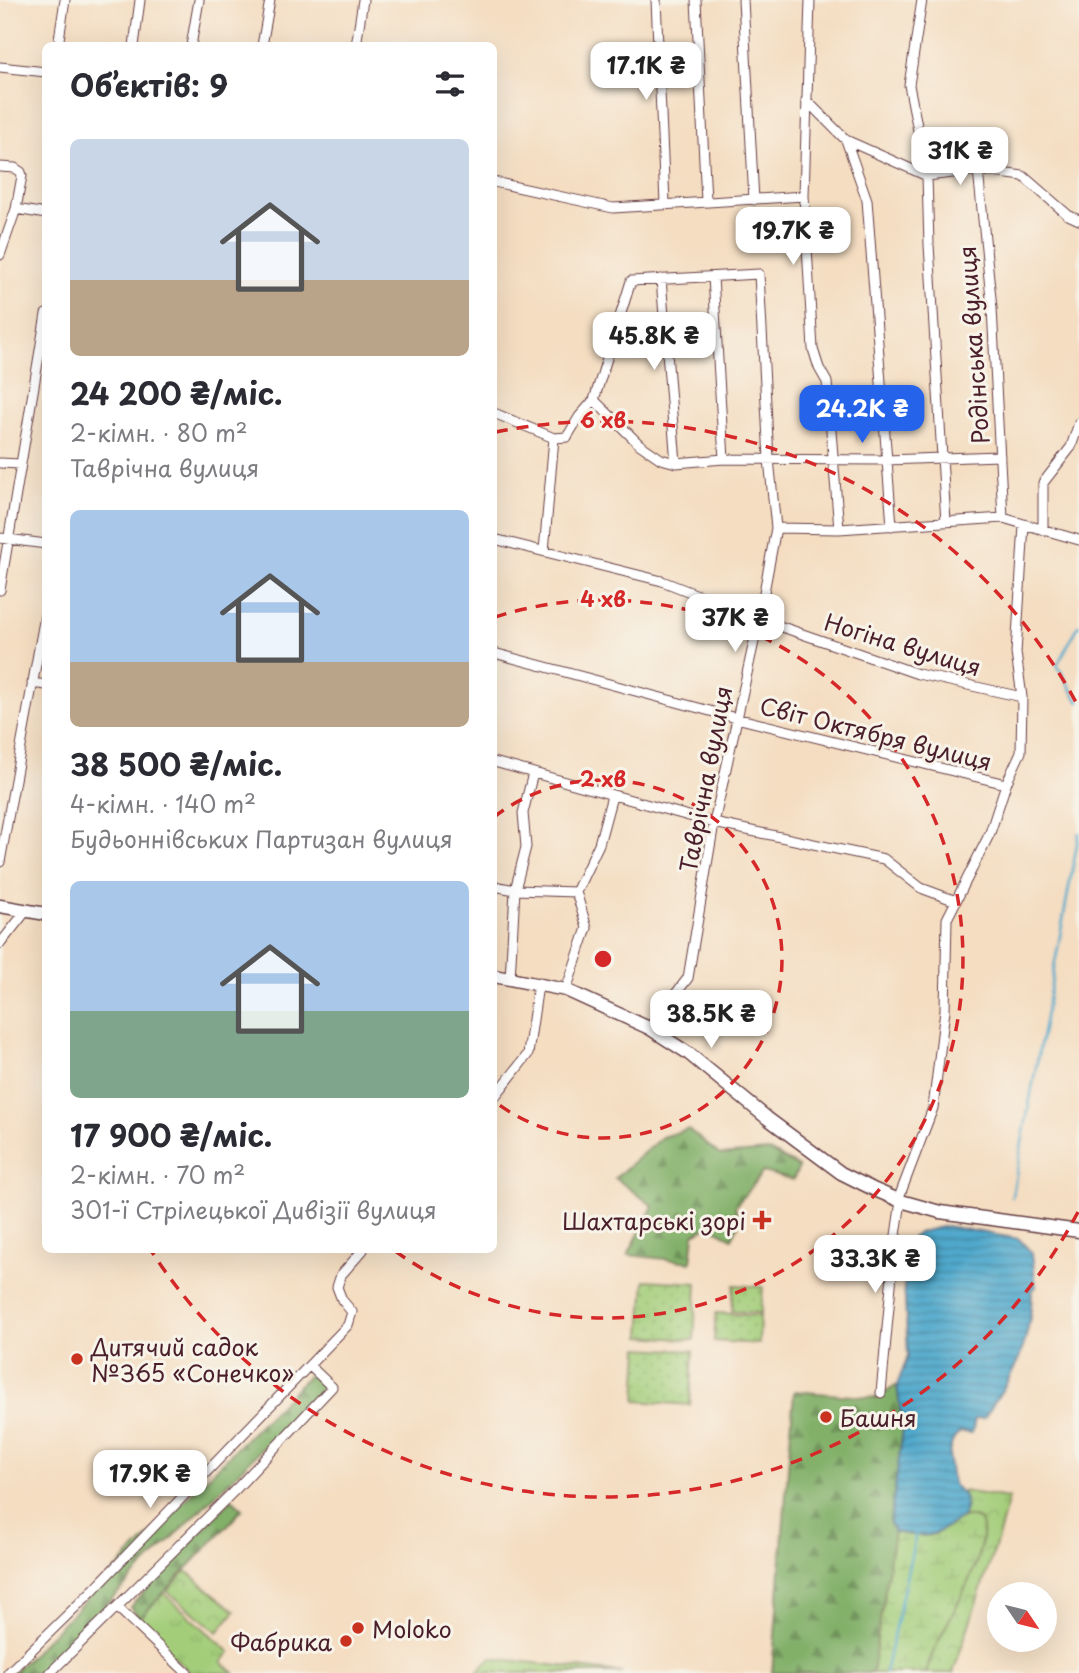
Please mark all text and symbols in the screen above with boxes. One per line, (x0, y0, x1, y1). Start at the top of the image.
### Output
pin: 17.1K ₴ (581, 42, 711, 102)
text: 17.1K ₴ (606, 47, 686, 82)
text: Об’єктів: 9 (70, 62, 228, 107)
icon: filters (431, 65, 469, 103)
pin: 31K ₴ (911, 128, 1009, 187)
text: 31K ₴ (927, 132, 993, 167)
icon: home (207, 184, 333, 310)
pin: 19.7K ₴ (728, 208, 858, 267)
text: 19.7K ₴ (752, 212, 834, 247)
street label: Родінська вулиця (949, 245, 997, 445)
pin: 45.8K ₴ (589, 312, 719, 372)
text: 45.8K ₴ (609, 317, 699, 352)
text: 24 200 ₴/міс. (70, 370, 283, 415)
pin: 24.2K ₴ (797, 386, 927, 445)
text: 24.2K ₴ (815, 390, 909, 425)
text: 6 хв (580, 403, 626, 435)
text: 2-кімн. · 80 m² (70, 415, 248, 450)
text: Таврічна вулиця (70, 450, 259, 485)
icon: home (207, 555, 333, 681)
text: 4 хв (580, 582, 626, 614)
pin: 37K ₴ (686, 594, 784, 654)
text: 37K ₴ (701, 599, 769, 634)
street label: Ногіна вулиця (821, 604, 985, 684)
street label: Таврічна вулиця (670, 683, 740, 875)
street label: Світ Октября вулиця (756, 687, 996, 779)
text: 38 500 ₴/міс. (70, 741, 282, 786)
text: 2 хв (580, 762, 626, 794)
text: 4-кімн. · 140 m² (70, 786, 256, 821)
text: Будьоннівських Партизан вулиця (70, 821, 453, 856)
icon: home (207, 926, 333, 1052)
centre of rings (591, 947, 615, 971)
pin: 38.5K ₴ (646, 990, 776, 1050)
text: 38.5K ₴ (666, 995, 756, 1030)
text: 17 900 ₴/міс. (70, 1112, 272, 1157)
text: 2-кімн. · 70 m² (70, 1157, 245, 1192)
text: 301-ї Стрілецької Дивізії вулиця (70, 1192, 437, 1227)
place label: Шахтарські зорі (562, 1203, 746, 1238)
marker: Шахтарські зорі (752, 1210, 772, 1230)
pin: 33.3K ₴ (810, 1236, 940, 1295)
text: 33.3K ₴ (830, 1240, 920, 1275)
place label: Дитячий садок №365 «Сонечко» (90, 1329, 294, 1390)
marker: Дитячий садок №365 «Сонечко» (69, 1351, 85, 1367)
place label: Башня (840, 1400, 917, 1435)
marker: Башня (818, 1409, 834, 1425)
pin: 17.9K ₴ (85, 1450, 215, 1510)
text: 17.9K ₴ (109, 1455, 191, 1490)
north arrow (987, 1582, 1057, 1652)
map controls (987, 1582, 1057, 1652)
place label: Moloko (372, 1611, 452, 1646)
marker: Moloko (350, 1620, 366, 1636)
place label: Фабрика (230, 1624, 333, 1659)
marker: Фабрика (338, 1633, 354, 1649)

